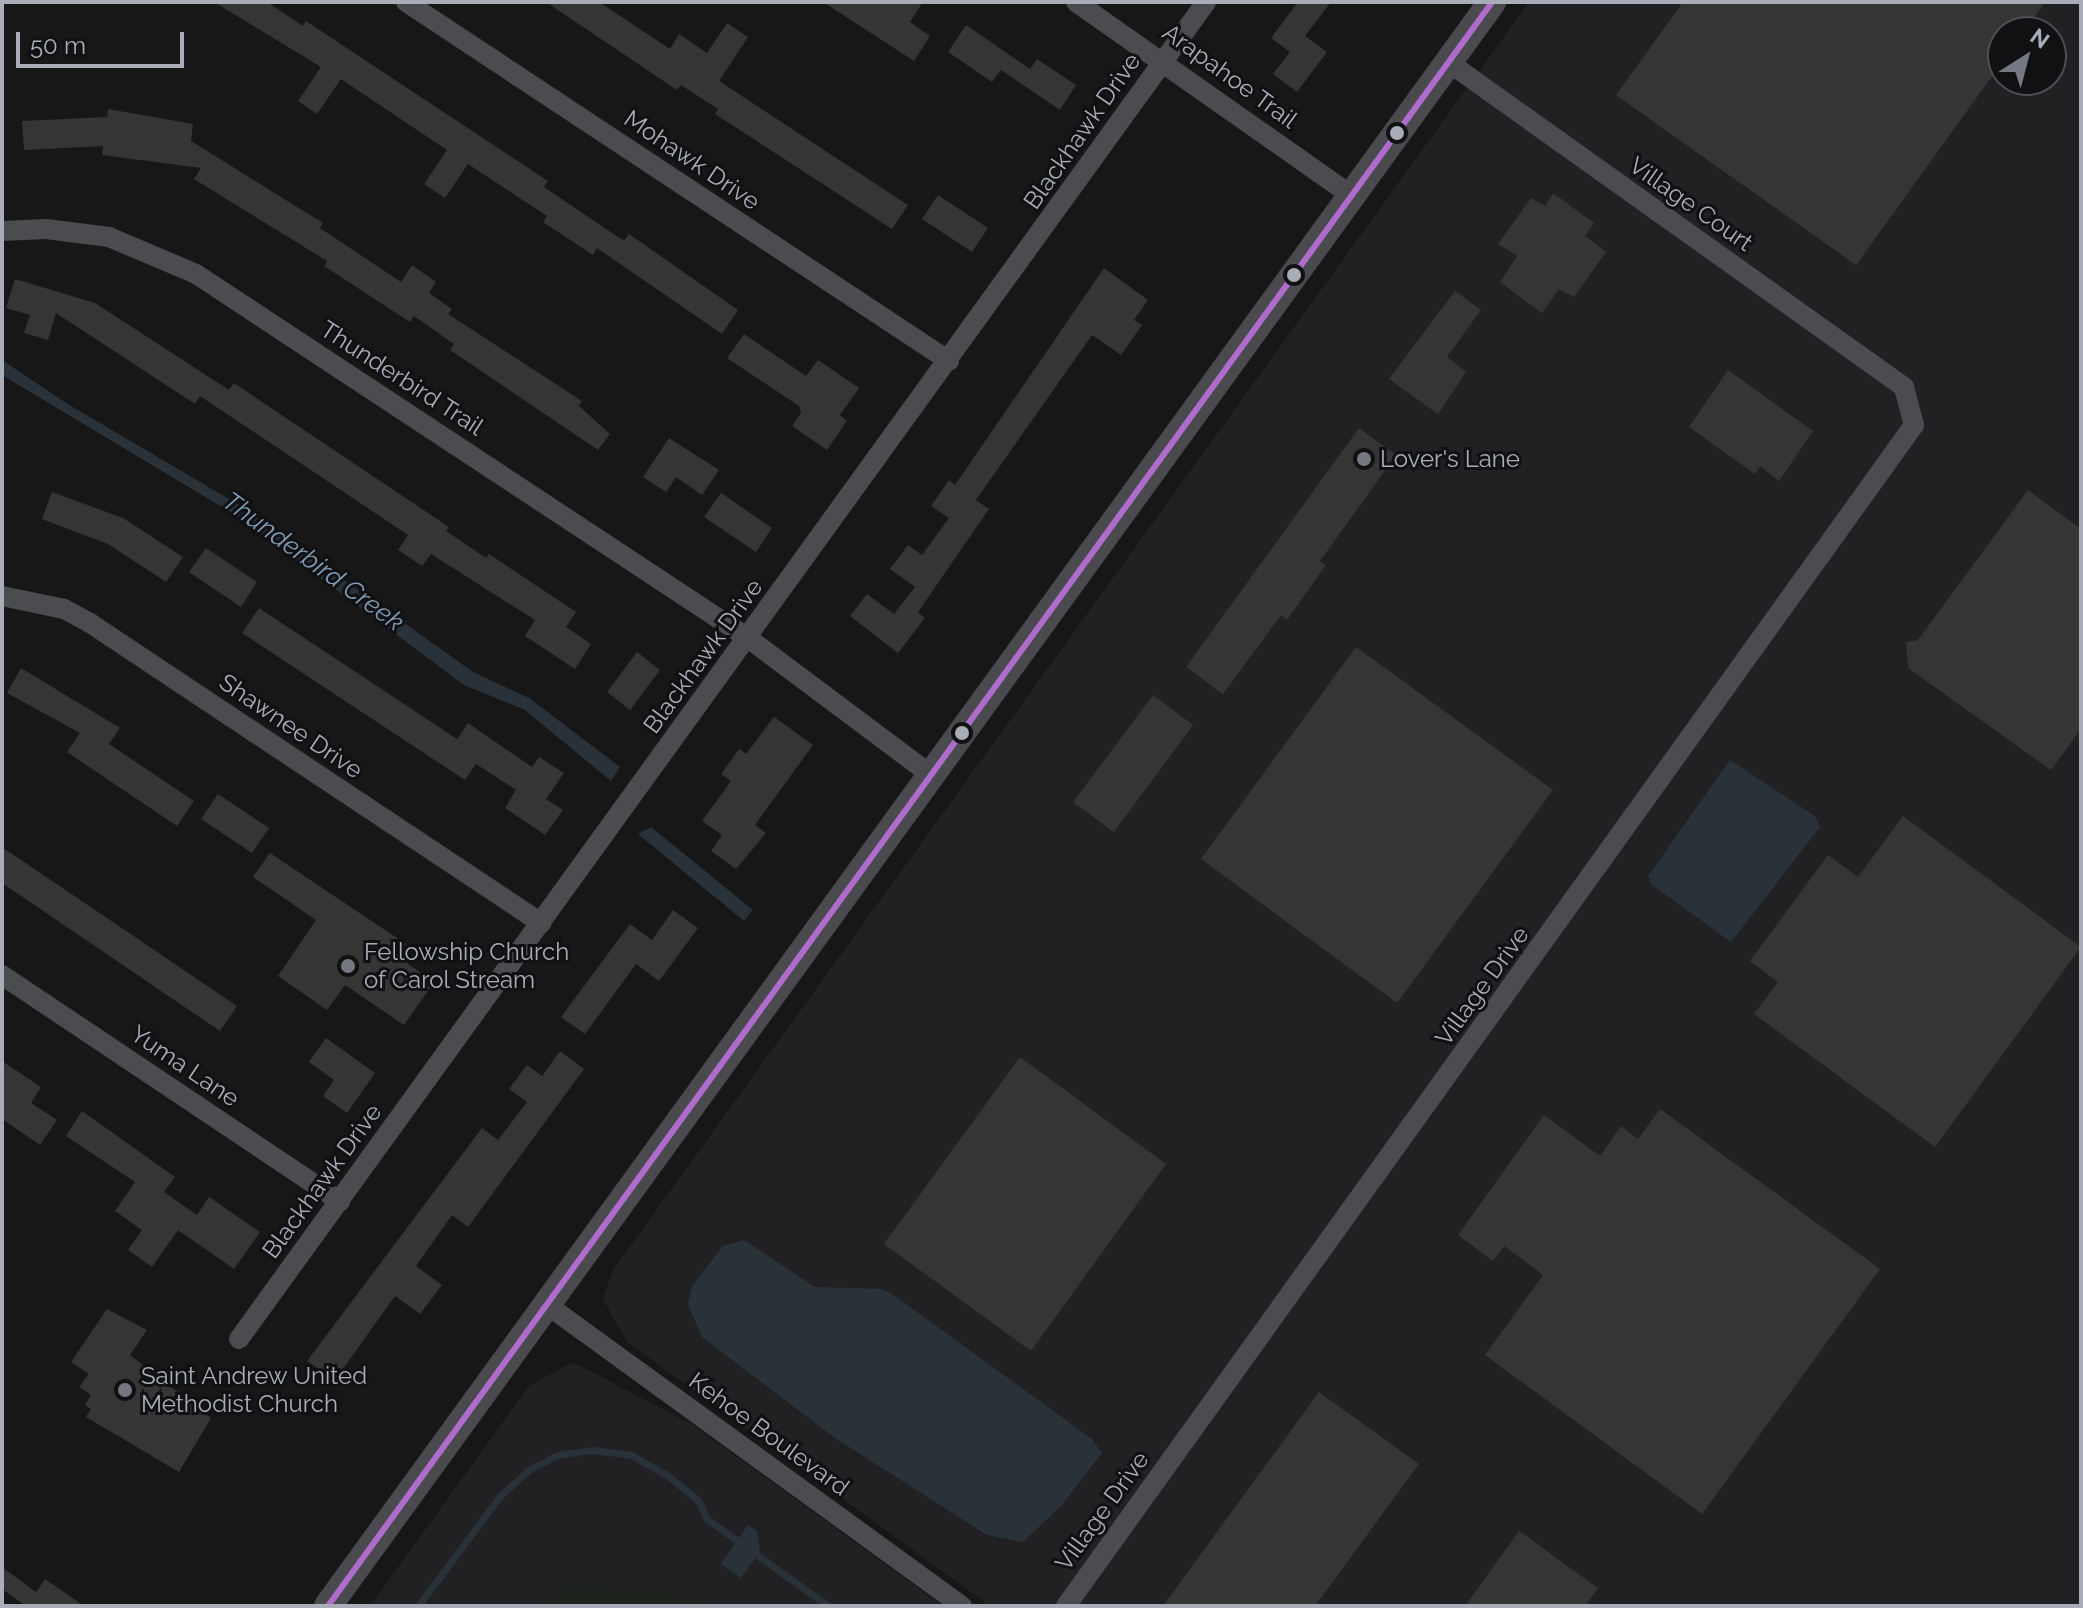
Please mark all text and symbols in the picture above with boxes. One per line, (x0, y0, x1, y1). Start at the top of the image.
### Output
scale bar (20, 16, 188, 66)
north arrow (1987, 16, 2067, 96)
street label: Arapahoe Trail (1157, 17, 1303, 135)
text: N (2025, 23, 2054, 54)
text: 50 m (30, 31, 86, 60)
street label: Blackhawk Drive (1017, 47, 1147, 215)
street label: Mohawk Drive (619, 104, 765, 216)
unlabelled marker (1389, 125, 1405, 141)
street label: Village Court (1624, 151, 1758, 257)
unlabelled marker (1286, 267, 1302, 283)
street label: Thunderbird Trail (315, 314, 489, 442)
place label: Lover's Lane (1380, 445, 1520, 473)
marker: Lover's Lane (1355, 450, 1373, 468)
water label: Thunderbird Creek (216, 486, 410, 638)
street label: Blackhawk Drive (637, 573, 769, 739)
street label: Shawnee Drive (214, 668, 368, 784)
unlabelled marker (954, 725, 970, 741)
street label: Village Drive (1429, 921, 1535, 1051)
place label: Fellowship Church of Carol Stream (364, 938, 569, 994)
marker: Fellowship Church of Carol Stream (339, 957, 357, 975)
street label: Yuma Lane (125, 1019, 245, 1113)
street label: Blackhawk Drive (256, 1098, 388, 1264)
place label: Saint Andrew United Methodist Church (141, 1362, 369, 1418)
street label: Kehoe Boulevard (683, 1366, 855, 1502)
marker: Saint Andrew United Methodist Church (116, 1381, 134, 1399)
street label: Village Drive (1049, 1446, 1155, 1576)

